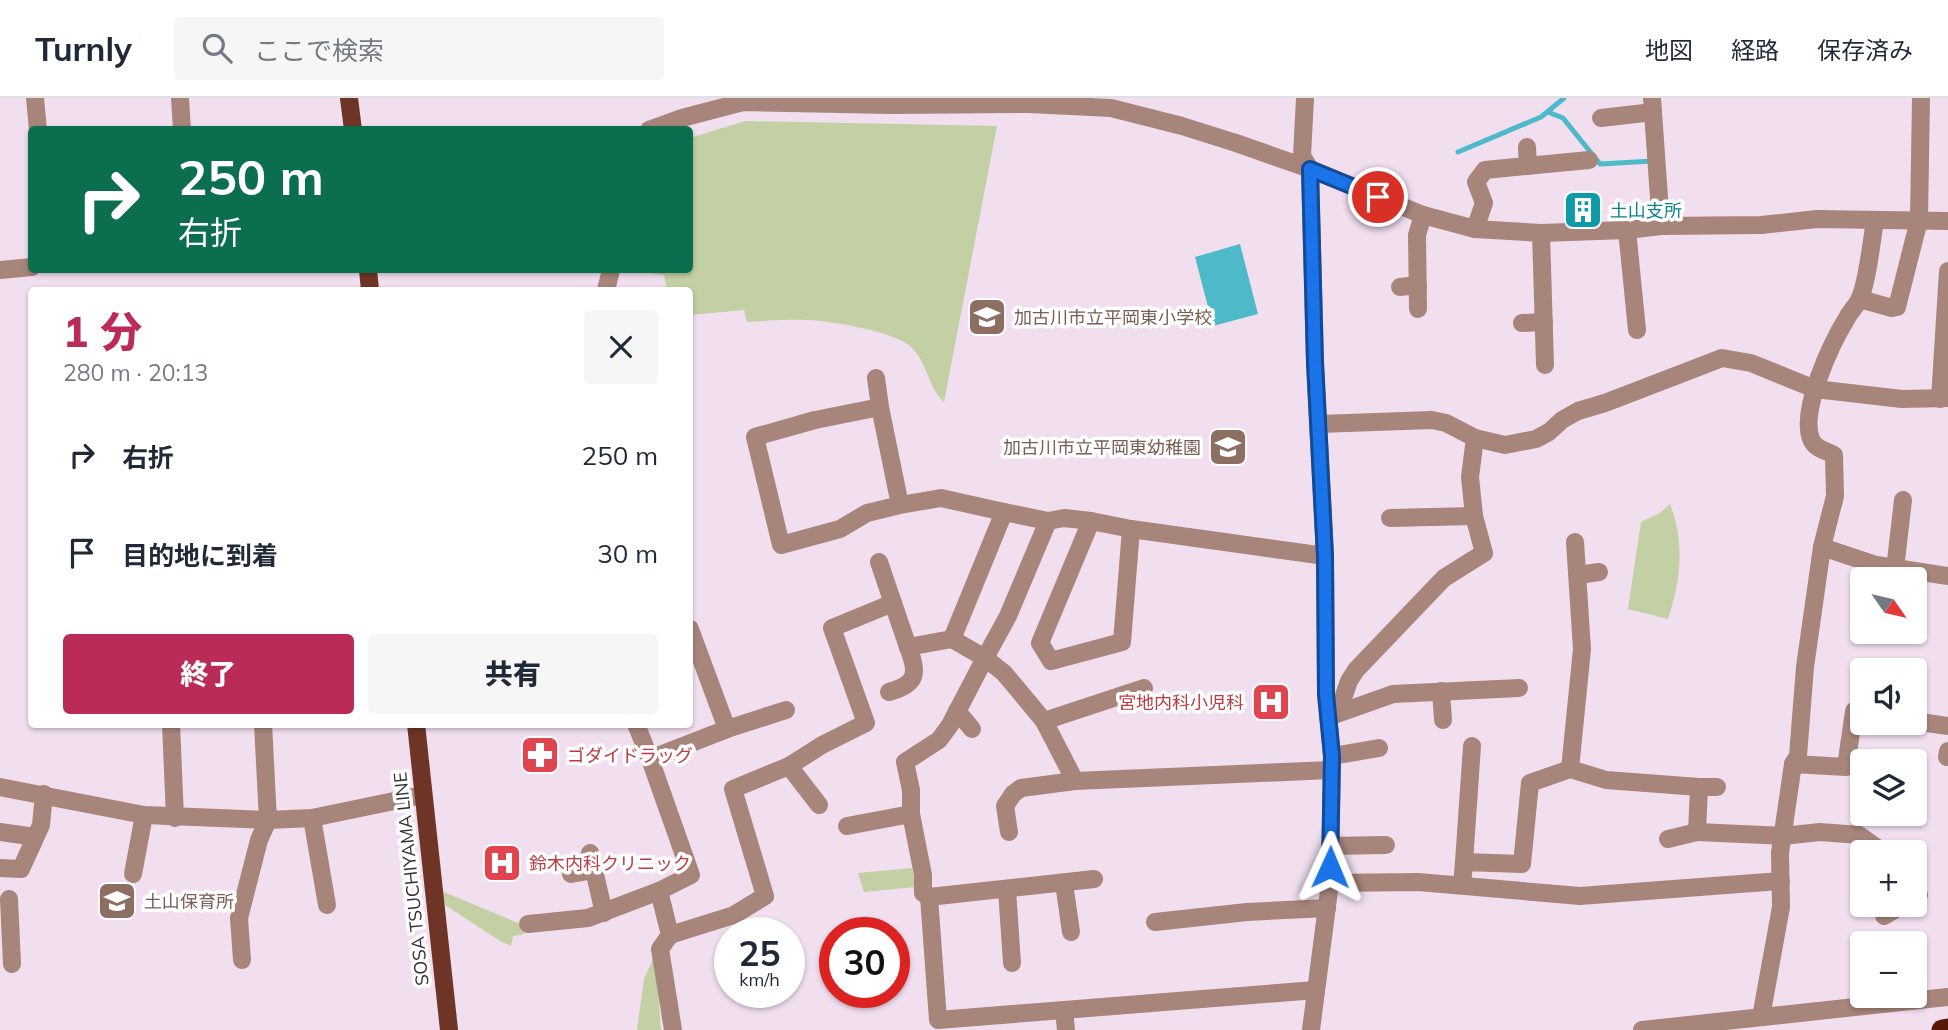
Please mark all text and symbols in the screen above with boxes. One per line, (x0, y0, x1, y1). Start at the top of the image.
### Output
search box (174, 17, 664, 80)
text: Turnly (35, 28, 132, 69)
icon: search (198, 29, 236, 67)
text: ここで検索 (254, 34, 384, 67)
text: 地図 (1645, 35, 1693, 65)
text: 経路 (1731, 35, 1779, 65)
text: 保存済み (1817, 35, 1913, 65)
text: 250 m (178, 146, 324, 207)
icon: right (63, 154, 154, 245)
pin (1348, 167, 1408, 227)
icon: arrive (1359, 178, 1397, 216)
building icon: 土山支所 (1562, 189, 1604, 231)
place label: 土山支所 (1610, 199, 1682, 222)
text: 右折 (178, 212, 242, 252)
school or university icon: 加古川市立平岡東小学校 (966, 296, 1008, 338)
text: 1 分 (63, 305, 142, 358)
place label: 加古川市立平岡東小学校 (1014, 306, 1212, 329)
button: close (584, 310, 658, 384)
text: 280 m · 20:13 (63, 358, 208, 387)
school or university icon: 加古川市立平岡東幼稚園 (1207, 426, 1249, 468)
icon: right (63, 436, 101, 474)
place label: 加古川市立平岡東幼稚園 (1003, 436, 1201, 459)
text: 250 m (582, 439, 658, 472)
text: 右折 (122, 441, 174, 474)
icon: arrive (63, 534, 101, 572)
text: 30 m (597, 537, 658, 570)
text: 目的地に到着 (122, 539, 278, 572)
north arrow (1850, 567, 1927, 644)
map controls (1850, 567, 1927, 1008)
button: 終了 (63, 634, 354, 714)
button: 共有 (368, 634, 658, 714)
button: sound (1850, 658, 1927, 735)
hospital icon: 宮地内科小児科 (1250, 681, 1292, 723)
place label: 宮地内科小児科 (1118, 691, 1244, 714)
pharmacy icon: ゴダイドラッグ (519, 734, 561, 776)
place label: ゴダイドラッグ (567, 744, 693, 767)
button: layers (1850, 749, 1927, 826)
street label: SOSA TSUCHIYAMA LINE (388, 771, 434, 987)
position arrow (1293, 830, 1367, 904)
button: + (1850, 840, 1927, 917)
hospital icon: 鈴木内科クリニック (481, 842, 523, 884)
place label: 鈴木内科クリニック (529, 852, 691, 875)
school or university icon: 土山保育所 (96, 880, 138, 922)
place label: 土山保育所 (144, 890, 234, 913)
speed limit sign: 30 (819, 917, 910, 1008)
text: 25 (738, 931, 781, 975)
button: − (1850, 931, 1927, 1008)
text: km/h (739, 968, 780, 991)

